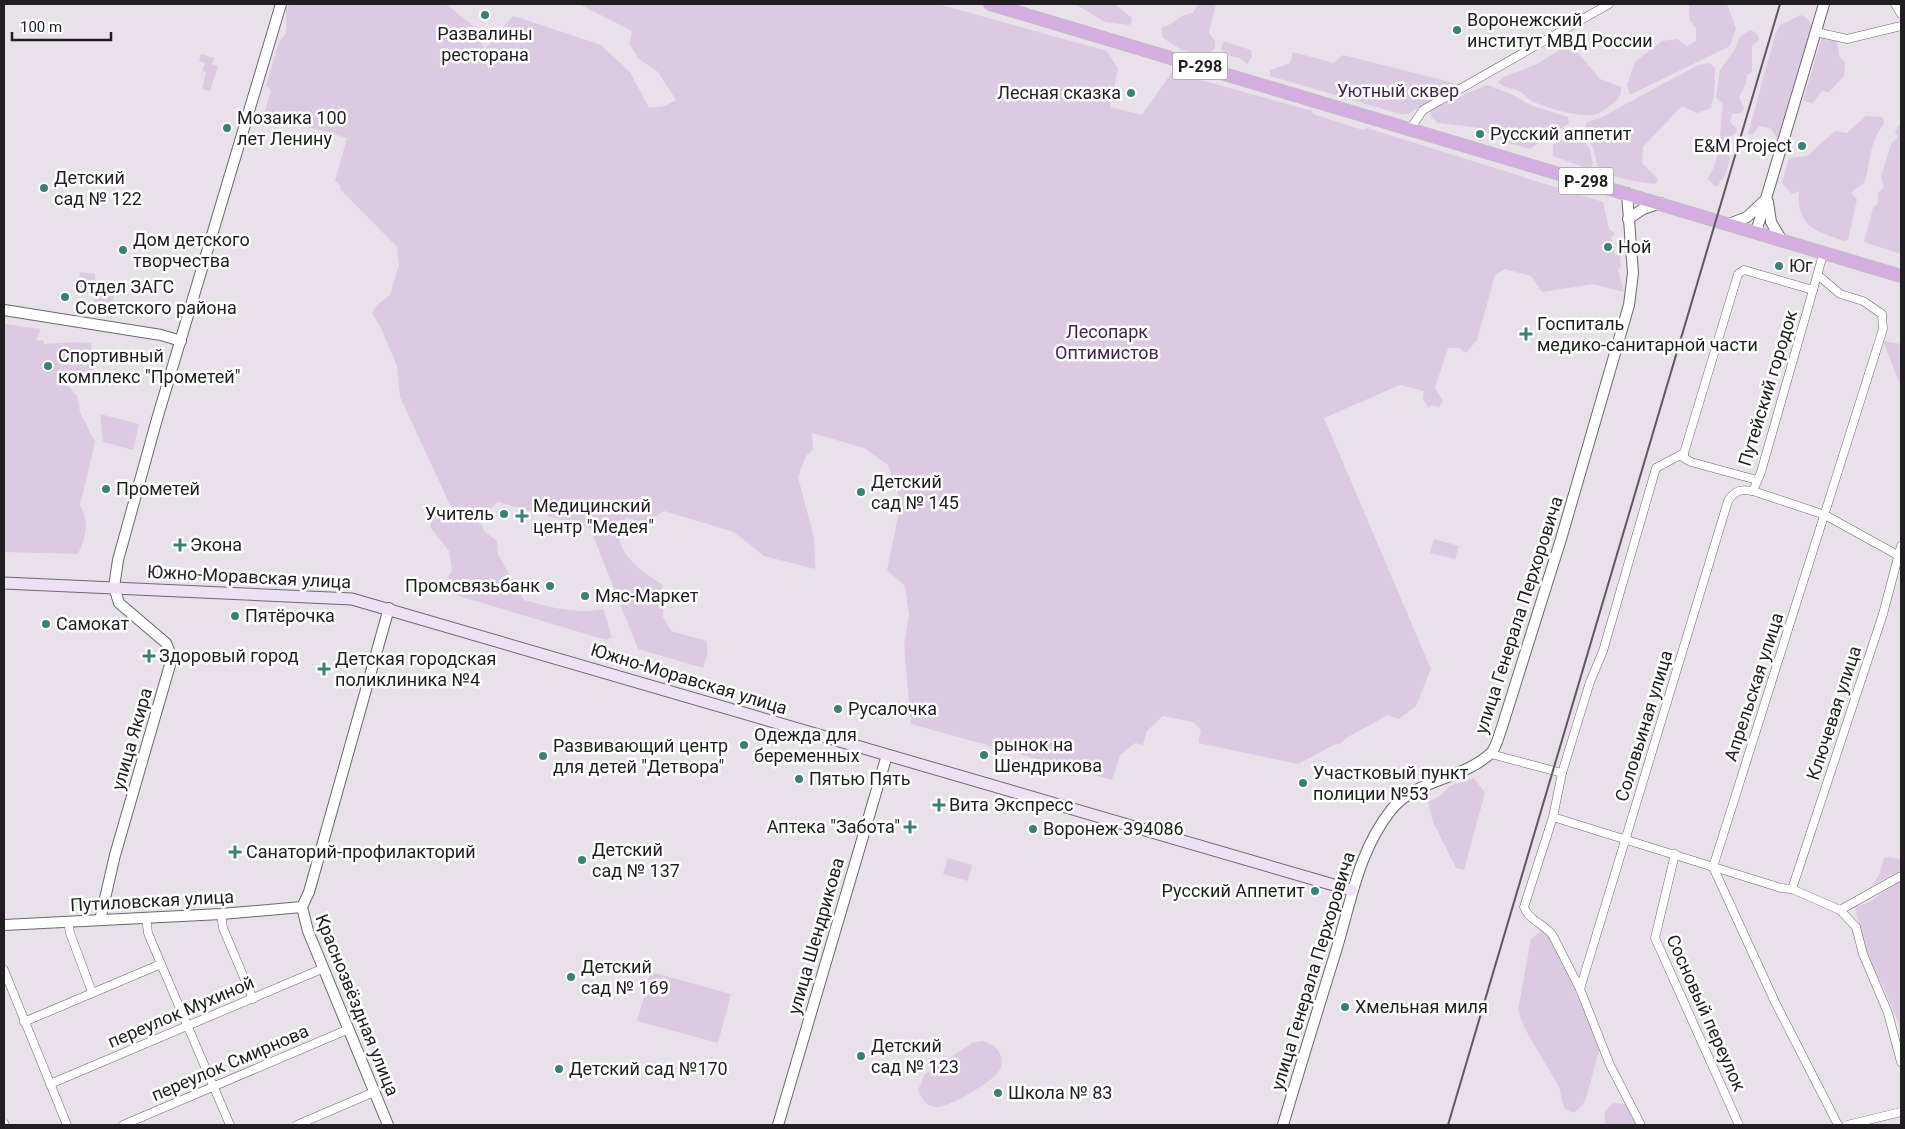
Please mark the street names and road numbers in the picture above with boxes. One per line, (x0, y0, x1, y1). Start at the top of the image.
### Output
road number: Р-298 (1172, 52, 1228, 80)
road number: Р-298 (1558, 168, 1614, 195)
street label: Путейский городок (1734, 307, 1801, 468)
street label: улица Генерала Перхоровича (1470, 494, 1567, 736)
street label: Южно-Моравская улица (146, 561, 352, 592)
street label: Апрельская улица (1720, 610, 1787, 764)
street label: Южно-Моравская улица (588, 639, 790, 718)
street label: Ключевая улица (1802, 643, 1865, 783)
street label: Соловьиная улица (1611, 648, 1677, 804)
street label: улица Якира (107, 685, 156, 792)
street label: улица Генерала Перхоровича (1266, 849, 1359, 1093)
street label: улица Шендрикова (783, 855, 848, 1017)
street label: Путиловская улица (69, 886, 234, 915)
street label: Краснозвёздная улица (311, 911, 404, 1099)
street label: Сосновый переулок (1662, 931, 1751, 1095)
street label: переулок Мухиной (104, 971, 257, 1052)
street label: переулок Смирнова (148, 1020, 312, 1105)

